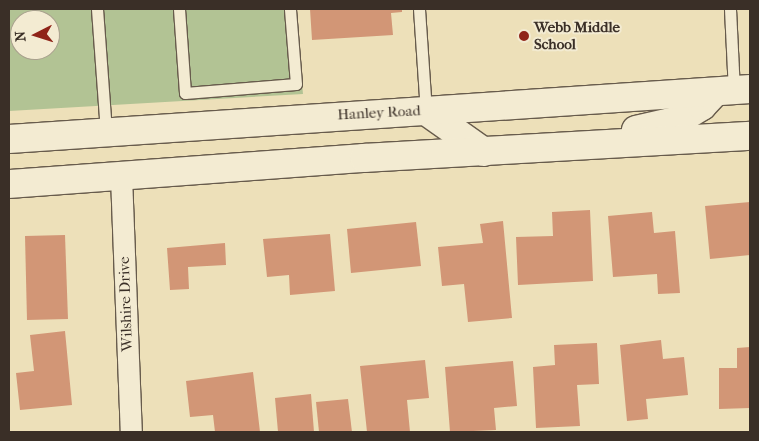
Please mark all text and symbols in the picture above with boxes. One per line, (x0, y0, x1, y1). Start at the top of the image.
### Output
north arrow (10, 10, 60, 60)
place label: Webb Middle School (534, 18, 620, 53)
text: N (12, 30, 29, 42)
marker: Webb Middle School (518, 30, 530, 42)
street label: Hanley Road (337, 102, 421, 124)
street label: Wilshire Drive (115, 256, 137, 352)

